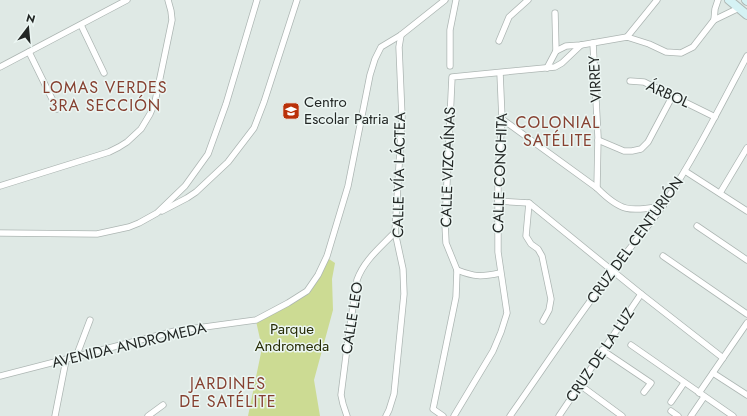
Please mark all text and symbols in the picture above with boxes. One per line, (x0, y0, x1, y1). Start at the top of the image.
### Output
north arrow (8, 8, 48, 48)
text: N (24, 9, 37, 27)
street label: VIRREY (583, 54, 607, 103)
street label: ÁRBOL (643, 75, 693, 113)
district label: LOMAS VERDES 3RA SECCIÓN (42, 76, 168, 117)
place label: Centro Escolar Patria (304, 91, 389, 130)
school or university icon: Centro Escolar Patria (281, 101, 301, 121)
street label: CALLE VIZCAÍNAS (435, 106, 461, 228)
district label: COLONIAL SATÉLITE (515, 111, 601, 152)
street label: CALLE VÍA LÁCTEA (387, 112, 411, 238)
street label: CALLE CONCHITA (487, 113, 513, 233)
street label: CRUZ DEL CENTURIÓN (581, 172, 689, 308)
street label: CALLE LEO (335, 280, 369, 356)
street label: CRUZ DE LA LUZ (560, 303, 640, 407)
street label: AVENIDA ANDROMEDA (50, 316, 209, 373)
park label: Parque Andromeda (255, 318, 329, 357)
district label: JARDINES DE SATÉLITE (179, 372, 277, 413)

